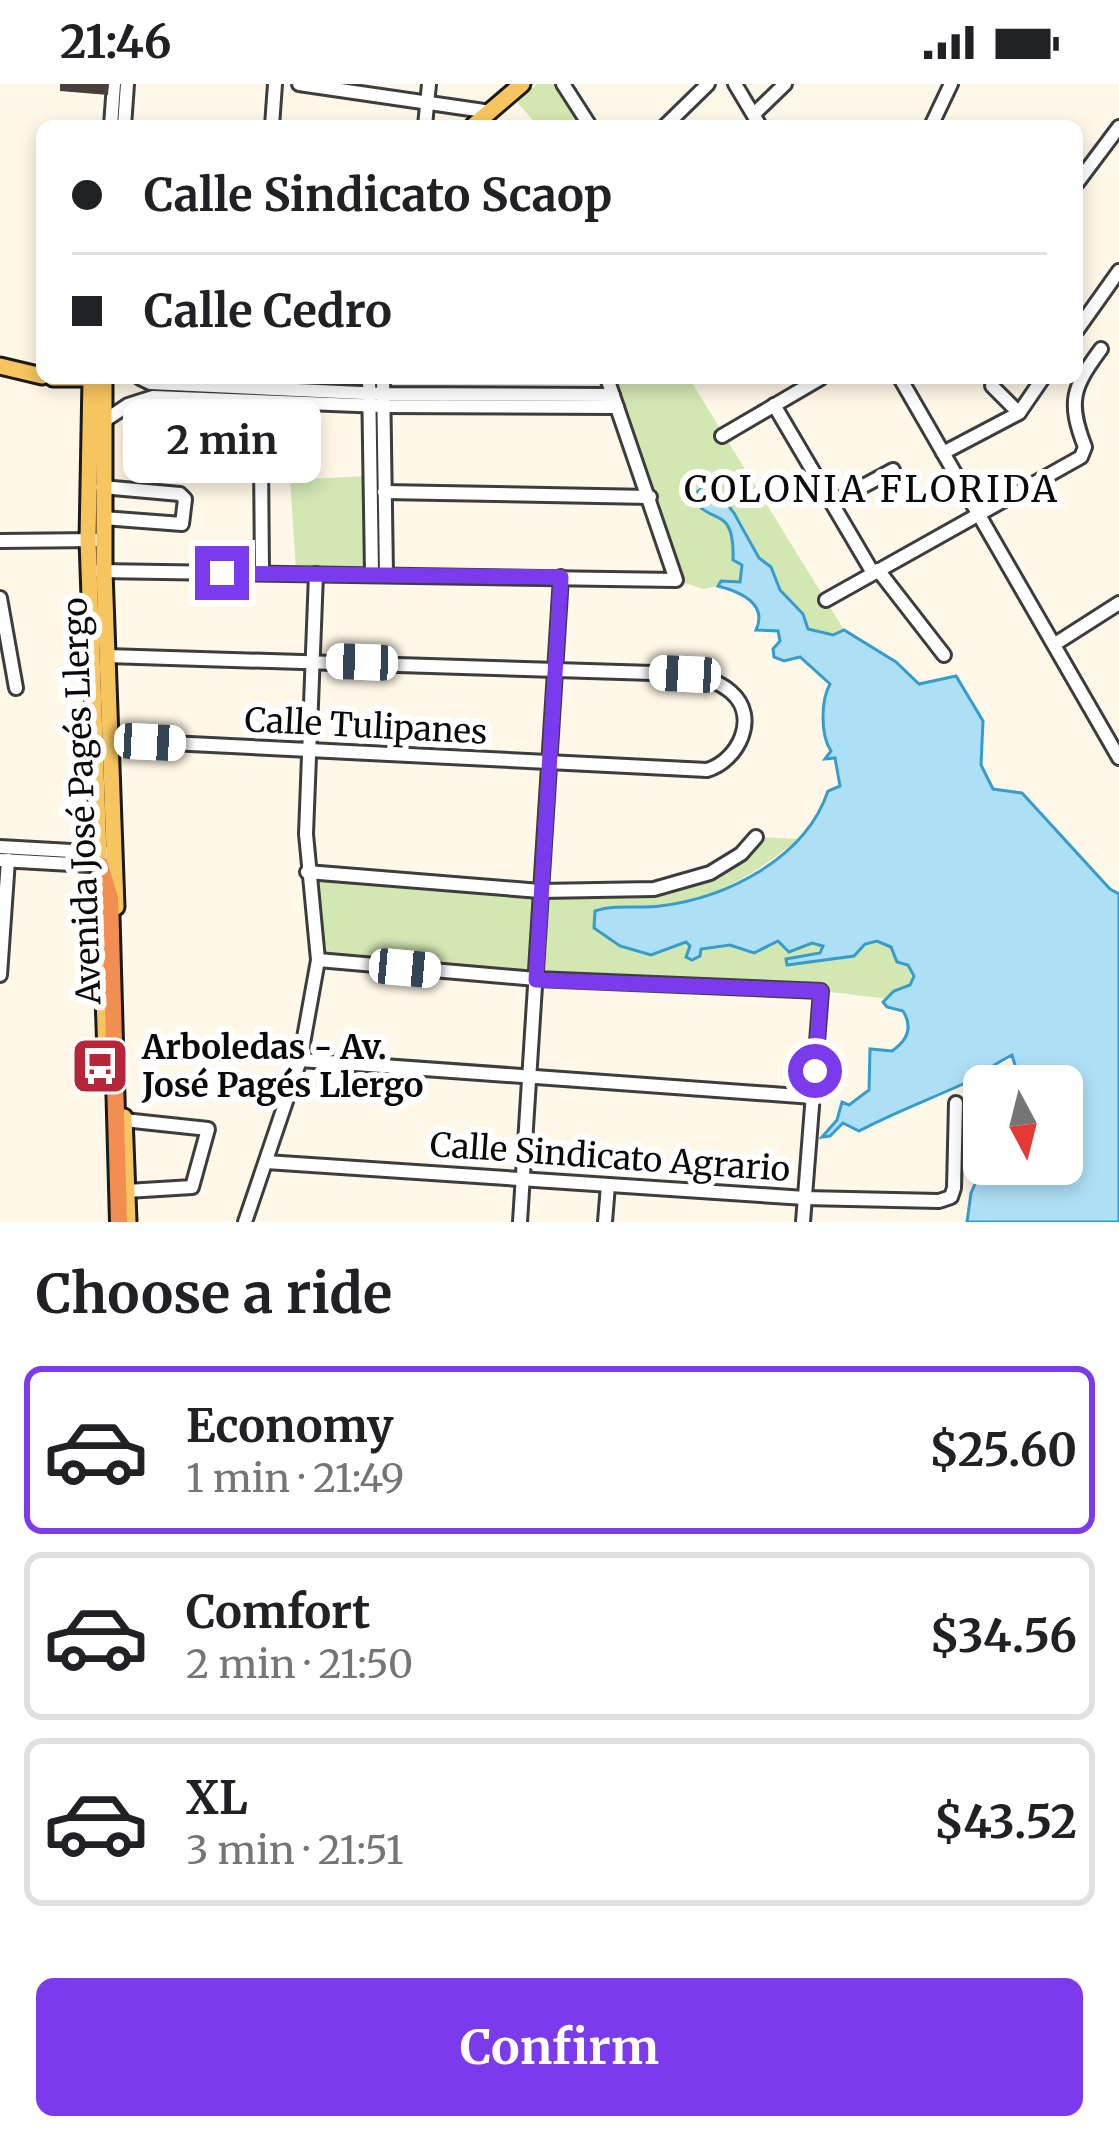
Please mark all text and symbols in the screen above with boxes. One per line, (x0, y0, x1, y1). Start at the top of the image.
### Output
text: 21:46 (60, 14, 171, 70)
text: Calle Sindicato Scaop (144, 167, 612, 223)
text: Calle Cedro (144, 283, 392, 339)
callout: 2 min (123, 399, 321, 483)
text: 2 min (166, 416, 278, 465)
district label: COLONIA FLORIDA (684, 467, 1060, 512)
route end (195, 546, 249, 600)
street label: Avenida José Pagés Llergo (54, 597, 110, 1006)
car (325, 643, 399, 681)
car (648, 654, 722, 694)
street label: Calle Tulipanes (244, 699, 488, 753)
car (113, 722, 187, 762)
car (368, 947, 442, 989)
place label: Arboledas - Av. José Pagés Llergo (141, 1027, 423, 1106)
bus stop icon: Arboledas - Av. José Pagés Llergo (69, 1035, 131, 1097)
route start (788, 1044, 842, 1098)
north arrow (963, 1065, 1083, 1185)
map controls (963, 1065, 1083, 1185)
street label: Calle Sindicato Agrario (429, 1124, 791, 1190)
text: Choose a ride (36, 1260, 392, 1328)
icon: car (42, 1396, 150, 1504)
text: Economy (186, 1398, 394, 1454)
text: $25.60 (929, 1422, 1077, 1478)
text: 1 min · 21:49 (186, 1454, 404, 1503)
icon: car (42, 1582, 150, 1690)
text: Comfort (186, 1584, 370, 1640)
text: $34.56 (930, 1608, 1077, 1664)
text: 2 min · 21:50 (186, 1640, 413, 1689)
icon: car (42, 1768, 150, 1876)
text: XL (186, 1770, 248, 1826)
text: $43.52 (934, 1794, 1077, 1850)
text: 3 min · 21:51 (186, 1826, 403, 1875)
button: Confirm (36, 1978, 1083, 2116)

